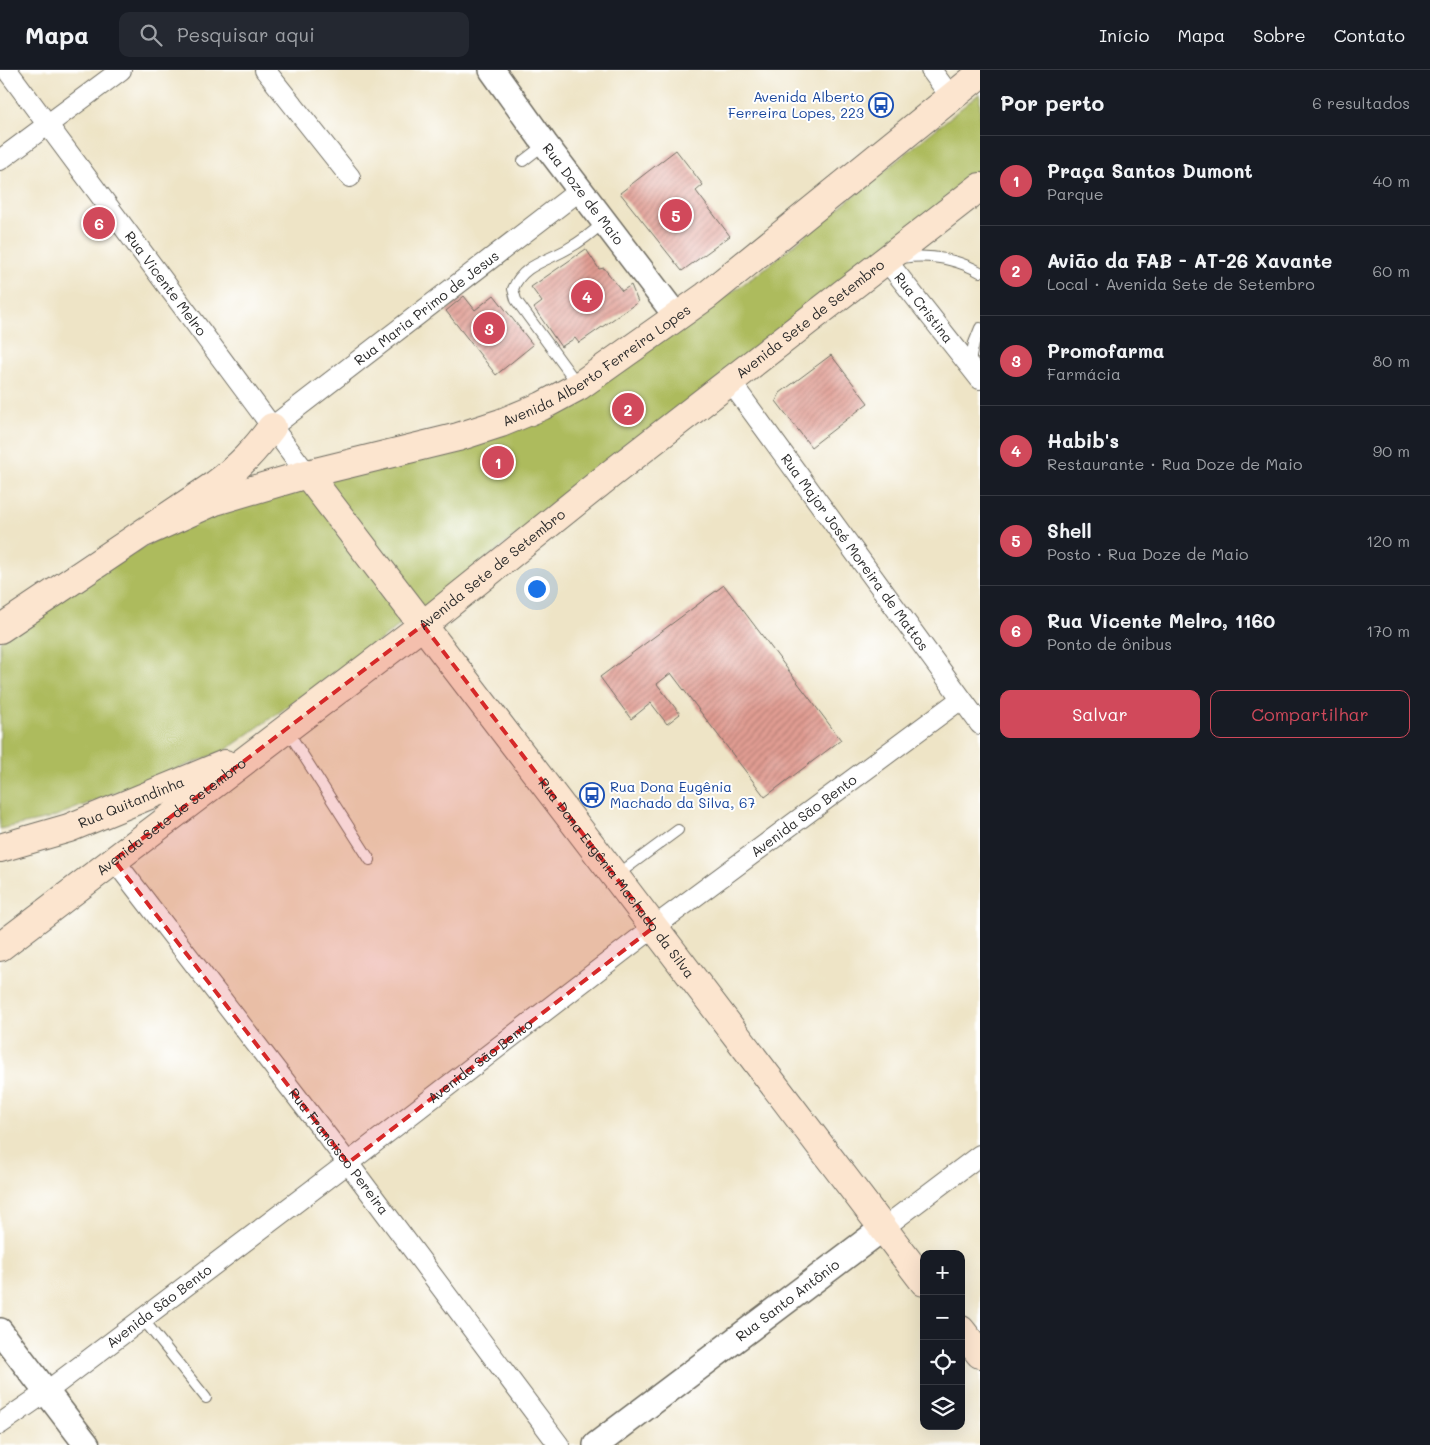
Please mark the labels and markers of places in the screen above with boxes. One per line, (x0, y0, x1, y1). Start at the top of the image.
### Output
place label: Avenida Alberto Ferreira Lopes, 223 (728, 87, 864, 122)
bus stop icon: Avenida Alberto Ferreira Lopes, 223 (868, 92, 894, 118)
pin: 5 (660, 196, 692, 234)
pin: 6 (83, 204, 115, 242)
pin: 4 (571, 277, 603, 315)
pin: 3 (473, 309, 505, 347)
pin: 2 (612, 390, 644, 428)
pin: 1 (482, 443, 514, 481)
place label: Rua Dona Eugênia Machado da Silva, 67 (610, 777, 755, 812)
bus stop icon: Rua Dona Eugênia Machado da Silva, 67 (579, 782, 605, 808)

